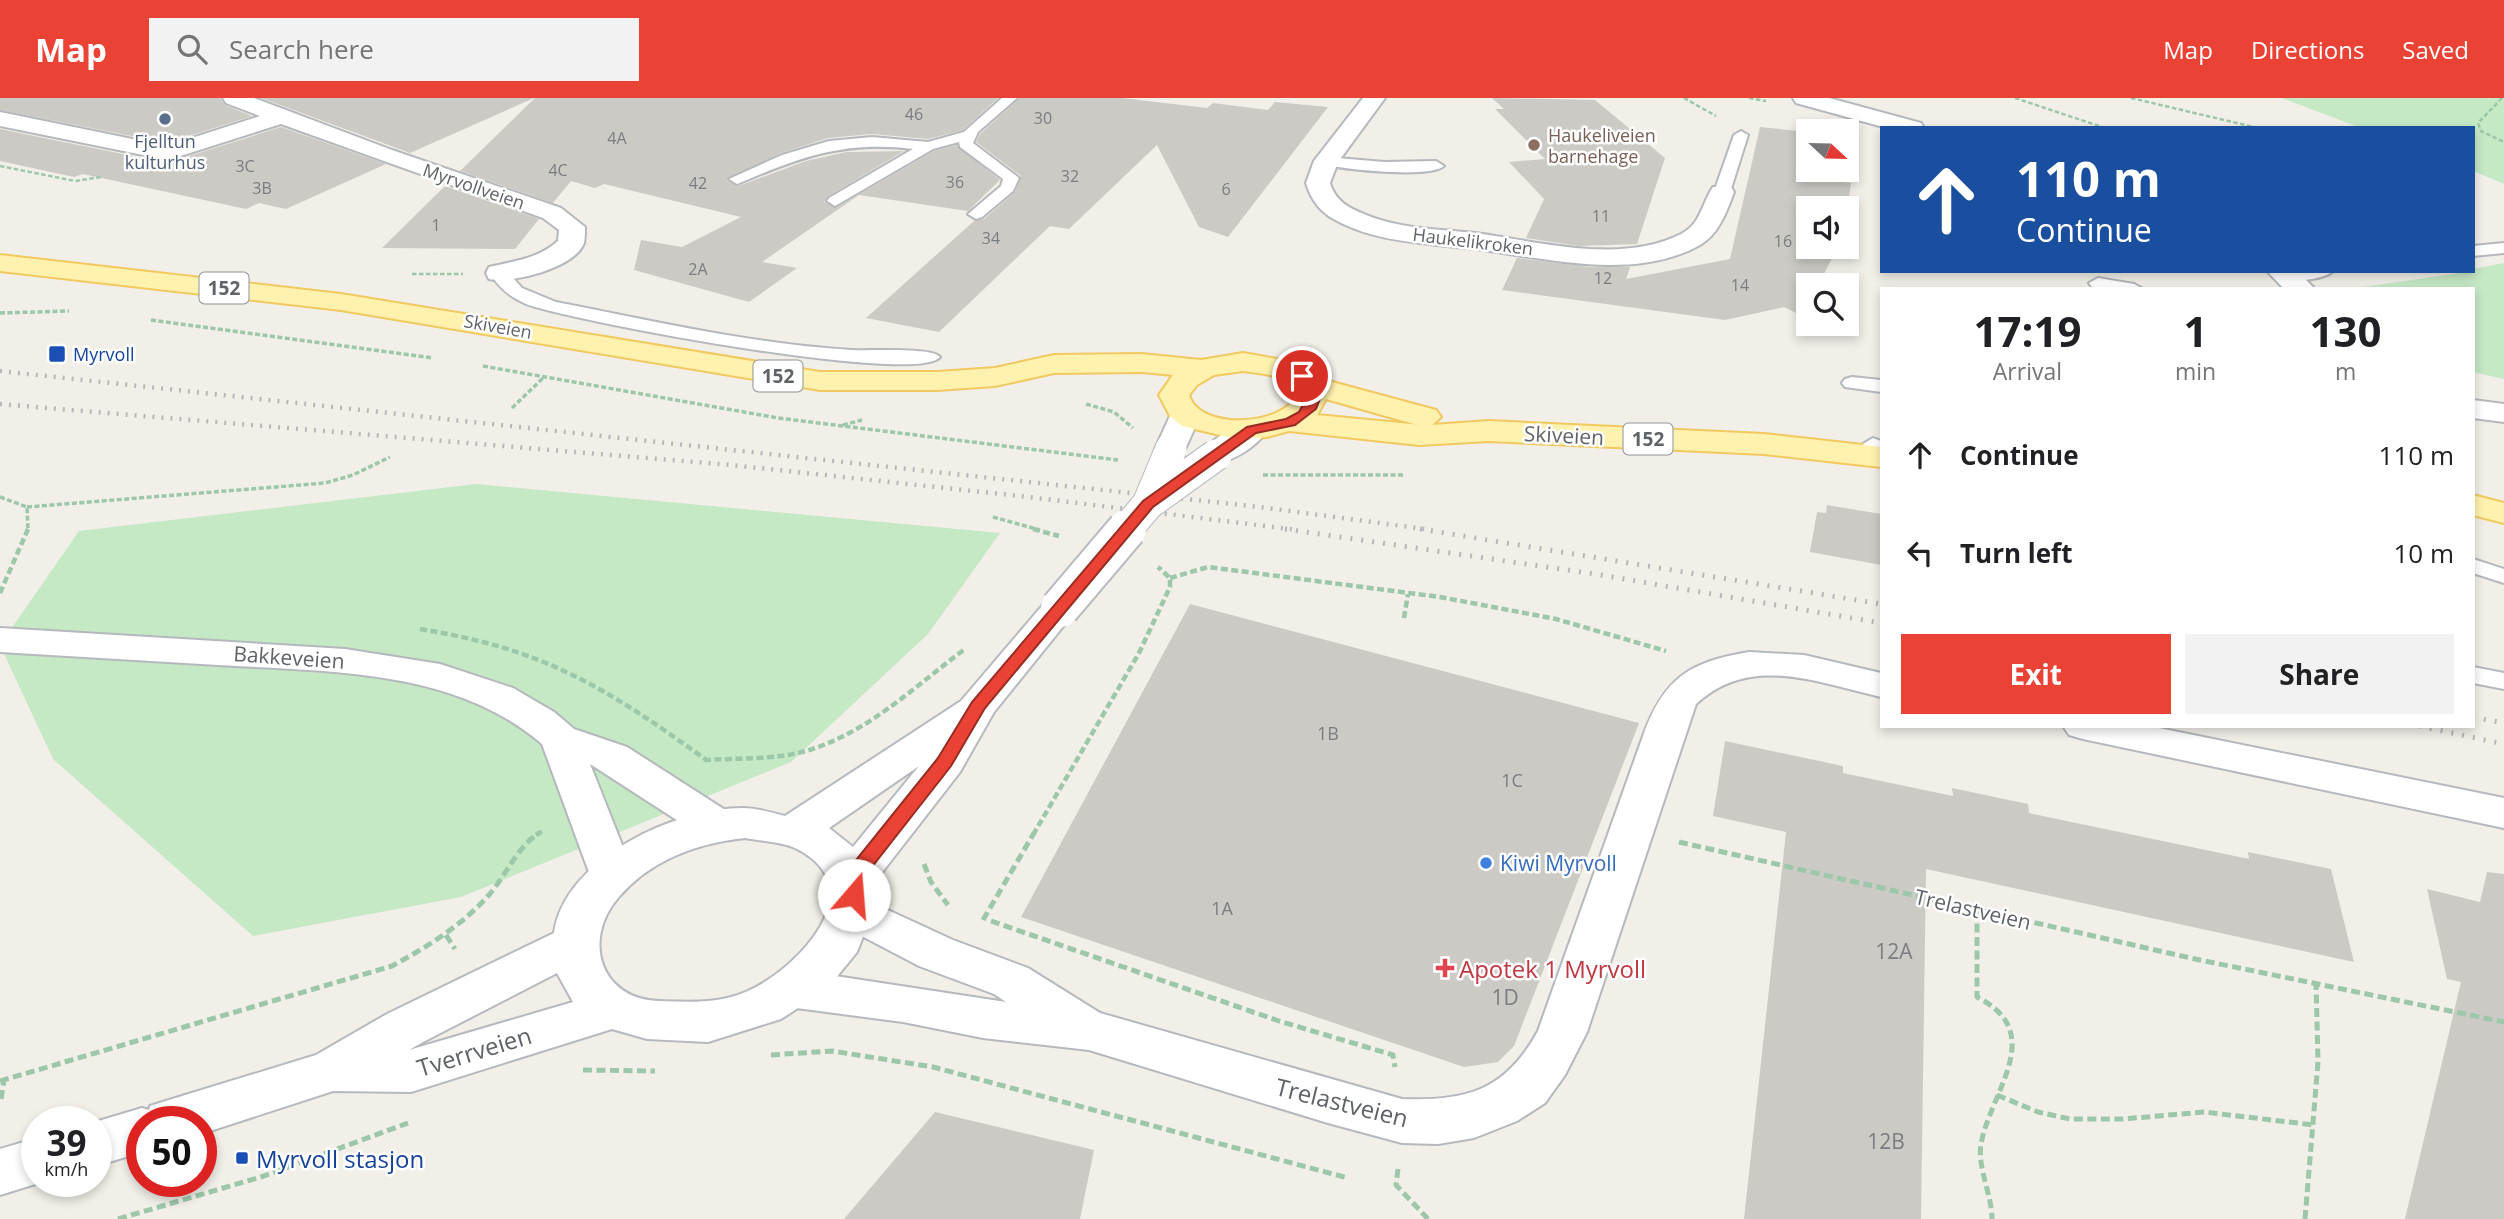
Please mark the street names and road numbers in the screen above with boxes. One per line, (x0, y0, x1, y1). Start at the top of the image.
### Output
street label: Myrvollveien (420, 157, 528, 215)
street label: Haukelikroken (1411, 222, 1535, 260)
road number: 152 (200, 272, 248, 304)
street label: Skiveien (462, 308, 534, 344)
road number: 152 (754, 360, 802, 392)
street label: Skiveien (1523, 419, 1605, 451)
road number: 152 (1624, 424, 1672, 454)
street label: Bakkeveien (232, 639, 346, 675)
street label: Trelastveien (1912, 882, 2034, 936)
street label: Tverrveien (413, 1018, 535, 1084)
street label: Trelastveien (1272, 1070, 1412, 1134)

